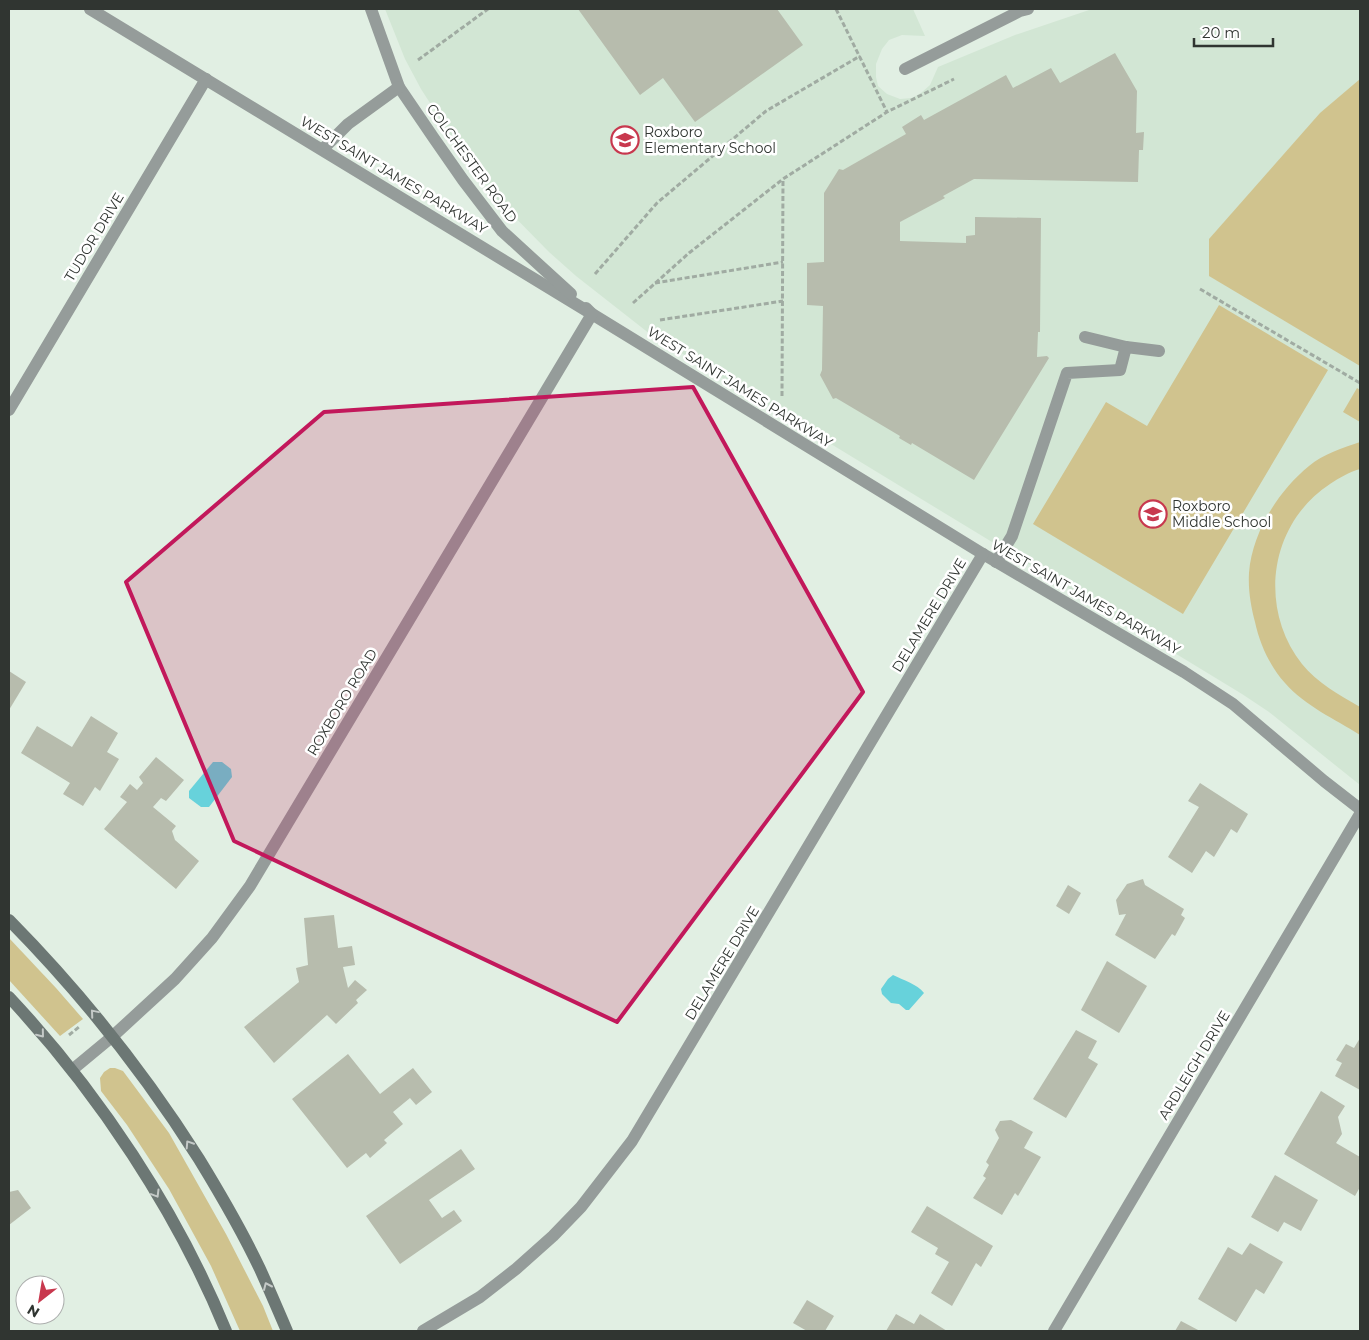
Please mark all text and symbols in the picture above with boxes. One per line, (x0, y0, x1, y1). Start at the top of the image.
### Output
scale bar (1194, 15, 1273, 47)
text: 20 m (1202, 23, 1240, 42)
street label: COLCHESTER ROAD (423, 100, 521, 226)
street label: WEST SAINT JAMES PARKWAY (297, 112, 491, 238)
place label: Roxboro Elementary School (644, 123, 776, 157)
school or university icon: Roxboro Elementary School (610, 125, 640, 155)
street label: TUDOR DRIVE (60, 189, 128, 285)
street label: WEST SAINT JAMES PARKWAY (644, 322, 836, 452)
place label: Roxboro Middle School (1172, 497, 1271, 531)
school or university icon: Roxboro Middle School (1138, 499, 1168, 529)
street label: WEST SAINT JAMES PARKWAY (988, 535, 1184, 659)
street label: DELAMERE DRIVE (888, 555, 970, 675)
street label: ROXBORO ROAD (303, 645, 381, 759)
street label: DELAMERE DRIVE (681, 903, 763, 1023)
street label: ARDLEIGH DRIVE (1154, 1007, 1234, 1123)
one-way arrow (91, 1009, 100, 1018)
one-way arrow (36, 1028, 45, 1037)
one-way arrow (186, 1141, 196, 1150)
one-way arrow (150, 1188, 160, 1197)
north arrow (15, 1275, 65, 1325)
one-way arrow (263, 1282, 274, 1291)
text: N (24, 1301, 43, 1322)

